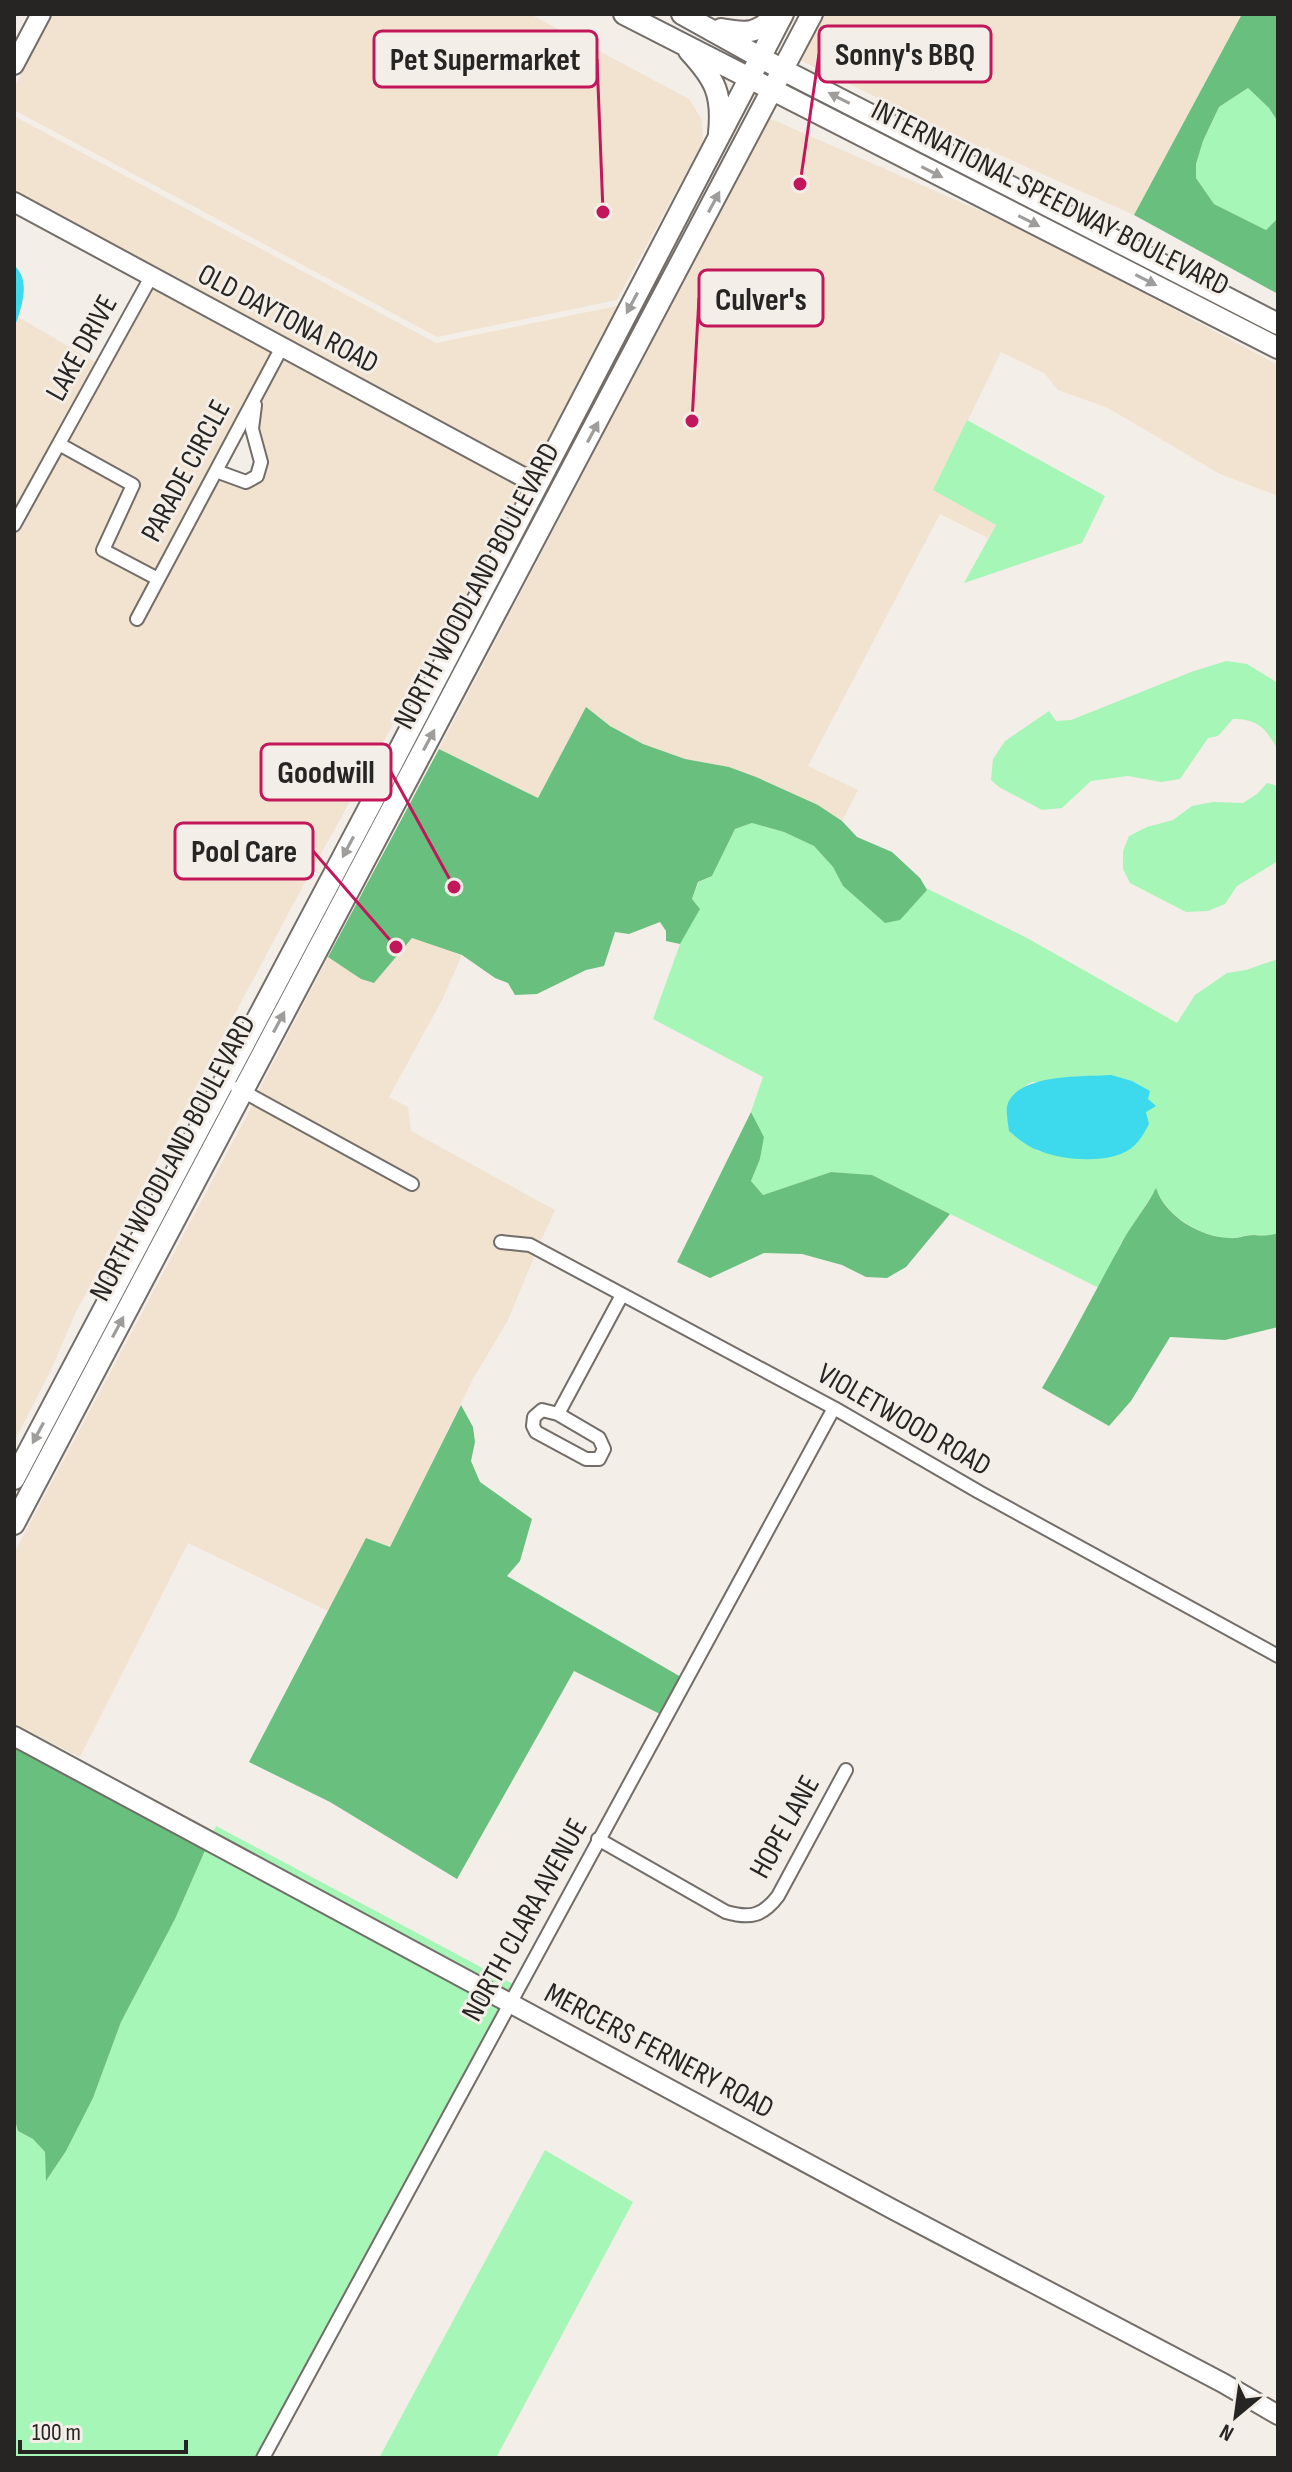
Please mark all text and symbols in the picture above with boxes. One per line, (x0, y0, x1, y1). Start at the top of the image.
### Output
callout: Sonny's BBQ (819, 26, 991, 82)
callout: Pet Supermarket (374, 31, 597, 87)
text: Sonny's BBQ (835, 36, 975, 75)
text: Pet Supermarket (390, 41, 580, 80)
one-way arrow (828, 92, 851, 105)
street label: INTERNATIONAL SPEEDWAY BOULEVARD (865, 92, 1235, 304)
one-way arrow (921, 165, 944, 178)
one-way arrow (707, 191, 720, 214)
one-way arrow (1018, 214, 1041, 228)
street label: OLD DAYTONA ROAD (192, 256, 384, 382)
callout: Culver's (699, 270, 823, 326)
one-way arrow (1134, 274, 1157, 287)
text: Culver's (715, 281, 807, 320)
street label: LAKE DRIVE (38, 289, 126, 407)
one-way arrow (625, 292, 638, 315)
street label: PARADE CIRCLE (134, 394, 238, 548)
one-way arrow (586, 421, 599, 444)
street label: NORTH WOODLAND BOULEVARD (386, 437, 568, 735)
one-way arrow (422, 729, 436, 752)
callout: Goodwill (261, 744, 391, 800)
text: Goodwill (277, 754, 375, 793)
callout: Pool Care (175, 823, 313, 879)
text: Pool Care (191, 833, 297, 872)
one-way arrow (341, 835, 354, 858)
street label: NORTH WOODLAND BOULEVARD (82, 1009, 264, 1307)
one-way arrow (272, 1010, 285, 1033)
one-way arrow (111, 1316, 124, 1339)
street label: VIOLETWOOD ROAD (811, 1356, 997, 1484)
one-way arrow (32, 1422, 45, 1445)
street label: HOPE LANE (742, 1769, 828, 1885)
street label: NORTH CLARA AVENUE (454, 1812, 596, 2028)
street label: MERCERS FERNERY ROAD (538, 1975, 780, 2127)
north arrow (1196, 2376, 1276, 2456)
scale bar (20, 2404, 186, 2454)
text: 100 m (32, 2418, 81, 2447)
text: N (1215, 2418, 1239, 2447)

